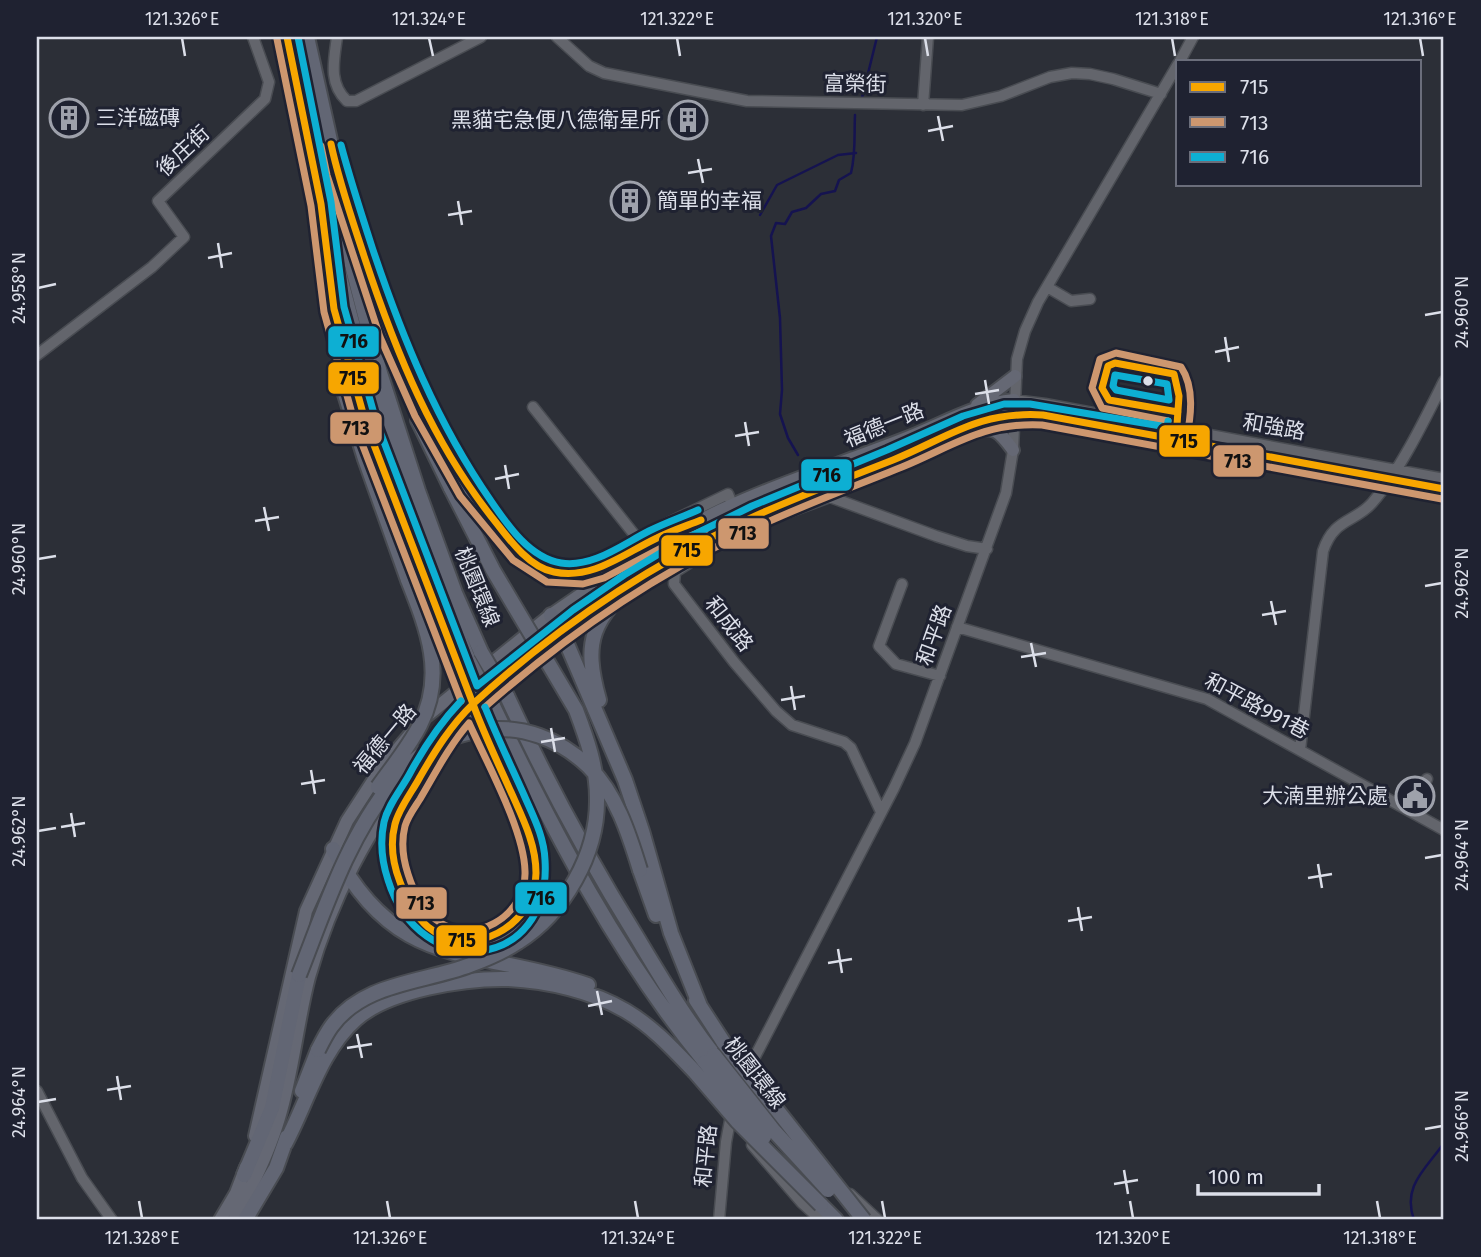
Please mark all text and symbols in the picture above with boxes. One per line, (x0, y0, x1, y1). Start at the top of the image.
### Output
text: 121.326°E (145, 8, 219, 30)
text: 121.324°E (392, 8, 466, 30)
text: 121.322°E (640, 8, 714, 30)
text: 121.320°E (887, 8, 963, 30)
text: 121.318°E (1135, 8, 1209, 30)
text: 121.316°E (1383, 8, 1457, 30)
legend (1176, 60, 1422, 186)
street label: 富榮街 (823, 70, 887, 98)
text: 715 (1240, 74, 1269, 100)
building icon: 三洋磁磚 (48, 97, 90, 139)
building icon: 黑貓宅急便八德衛星所 (667, 99, 709, 141)
place label: 三洋磁磚 (96, 105, 180, 131)
place label: 黑貓宅急便八德衛星所 (451, 107, 661, 133)
text: 713 (1240, 110, 1269, 136)
street label: 後庄街 (151, 120, 215, 182)
text: 716 (1240, 144, 1269, 170)
building icon: 簡單的幸福 (609, 180, 651, 222)
place label: 簡單的幸福 (657, 188, 762, 214)
text: 24.958°N (8, 252, 30, 324)
text: 24.960°N (1451, 276, 1473, 348)
line badge: 716 (327, 325, 380, 358)
text: 716 (340, 330, 368, 353)
line badge: 715 (327, 361, 380, 395)
text: 715 (339, 367, 367, 390)
unlabelled marker (1141, 374, 1155, 388)
street label: 福德一路 (840, 397, 928, 453)
street label: 和強路 (1241, 409, 1307, 445)
line badge: 713 (329, 411, 383, 445)
text: 713 (342, 417, 370, 440)
line badge: 715 (1158, 424, 1211, 458)
text: 715 (1170, 430, 1198, 453)
line badge: 713 (1212, 444, 1265, 478)
text: 713 (1224, 450, 1252, 473)
line badge: 716 (800, 458, 853, 492)
text: 716 (813, 464, 841, 487)
line badge: 713 (717, 517, 770, 550)
text: 713 (729, 522, 757, 545)
text: 24.960°N (8, 523, 30, 595)
line badge: 715 (660, 534, 714, 567)
text: 715 (673, 539, 701, 562)
street label: 桃園環線 (449, 543, 505, 631)
text: 24.962°N (1451, 547, 1473, 619)
street label: 和成路 (699, 591, 759, 657)
street label: 和平路 (911, 601, 957, 669)
street label: 和平路991巷 (1200, 668, 1314, 744)
street label: 福德一路 (348, 698, 422, 780)
public building icon: 大湳里辦公處 (1394, 775, 1436, 817)
place label: 大湳里辦公處 (1262, 783, 1388, 809)
text: 24.962°N (8, 795, 30, 867)
text: 24.964°N (1451, 819, 1473, 891)
line badge: 716 (514, 881, 568, 915)
line badge: 713 (395, 886, 448, 920)
text: 716 (527, 887, 555, 910)
text: 713 (407, 892, 435, 915)
line badge: 715 (435, 924, 488, 957)
text: 715 (448, 929, 476, 952)
street label: 桃園環線 (719, 1032, 791, 1114)
text: 24.964°N (8, 1066, 30, 1138)
text: 24.966°N (1451, 1090, 1473, 1162)
street label: 和平路 (690, 1123, 722, 1189)
scale bar (1198, 1152, 1318, 1196)
text: 100 m (1208, 1164, 1264, 1190)
text: 121.328°E (104, 1227, 180, 1249)
text: 121.326°E (353, 1227, 427, 1249)
text: 121.324°E (601, 1227, 675, 1249)
text: 121.322°E (848, 1227, 922, 1249)
text: 121.320°E (1095, 1227, 1171, 1249)
text: 121.318°E (1343, 1227, 1417, 1249)

